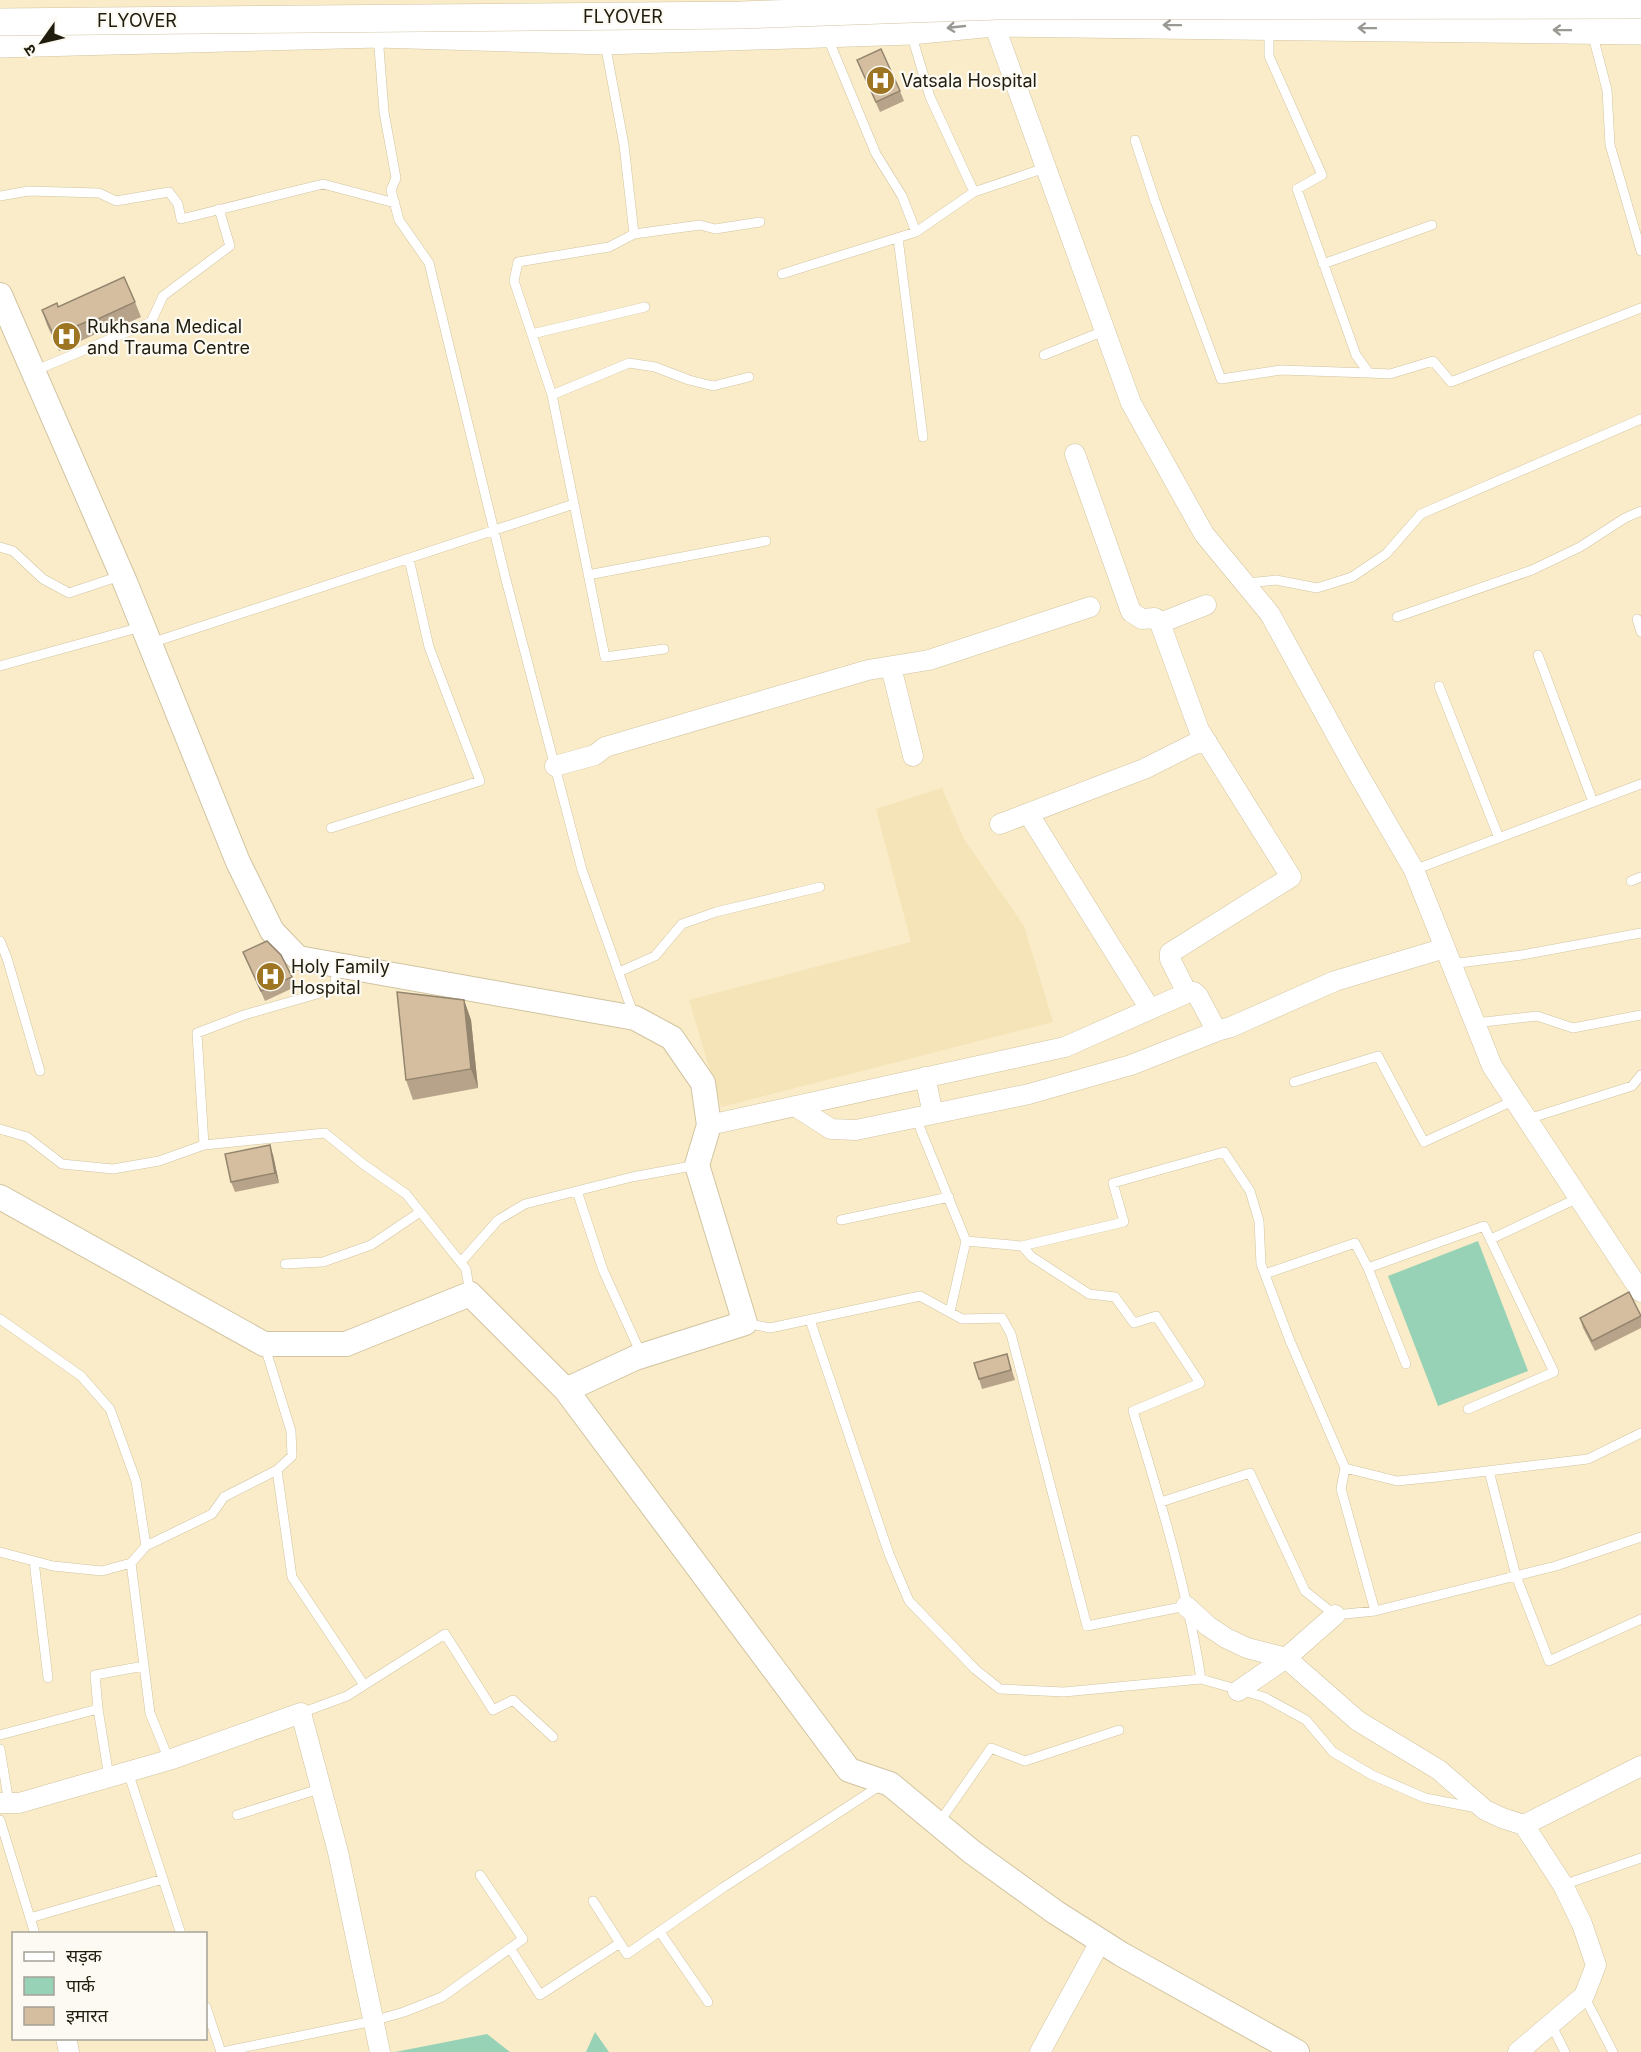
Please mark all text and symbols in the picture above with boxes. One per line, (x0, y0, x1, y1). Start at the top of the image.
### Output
street label: FLYOVER (583, 6, 663, 27)
street label: FLYOVER (97, 10, 177, 31)
north arrow (12, 12, 72, 72)
one-way arrow (1162, 19, 1182, 31)
one-way arrow (946, 22, 966, 33)
one-way arrow (1357, 22, 1377, 33)
one-way arrow (1552, 24, 1572, 36)
text: उ (18, 40, 40, 60)
hospital icon: Vatsala Hospital (864, 64, 896, 96)
place label: Vatsala Hospital (901, 70, 1037, 91)
place label: Rukhsana Medical and Trauma Centre (87, 316, 250, 358)
hospital icon: Rukhsana Medical and Trauma Centre (50, 320, 82, 352)
place label: Holy Family Hospital (291, 956, 390, 998)
hospital icon: Holy Family Hospital (254, 960, 286, 992)
legend (12, 1932, 207, 2040)
text: सड़क (66, 1945, 103, 1966)
text: पार्क (66, 1975, 96, 1996)
text: इमारत (66, 2005, 109, 2026)

